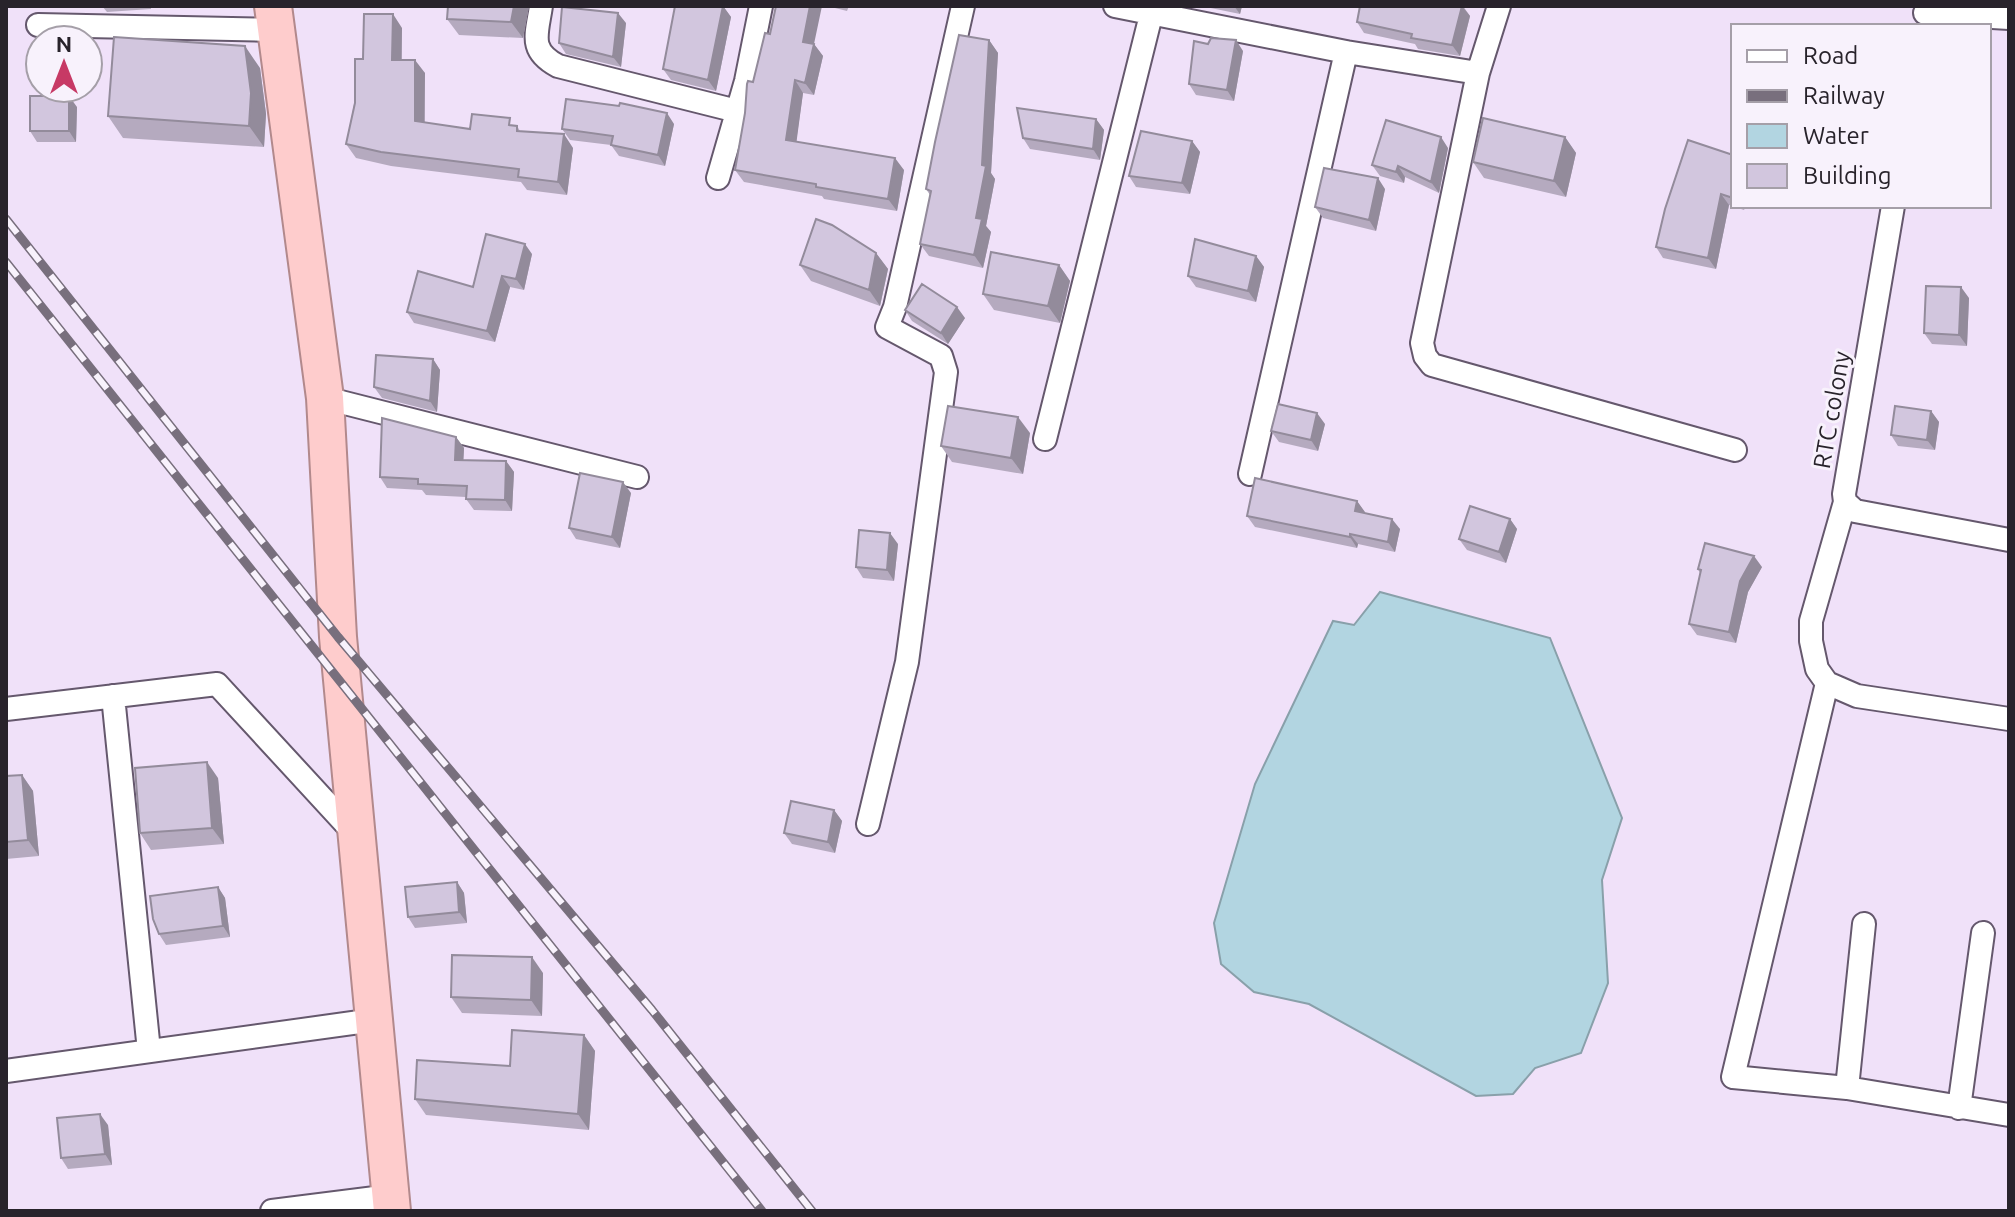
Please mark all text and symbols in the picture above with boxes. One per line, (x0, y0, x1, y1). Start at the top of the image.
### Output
north arrow (24, 24, 104, 104)
legend (1731, 24, 1991, 208)
text: N (56, 31, 72, 56)
text: Road (1803, 42, 1858, 69)
text: Railway (1803, 82, 1885, 109)
text: Water (1803, 122, 1869, 149)
text: Building (1803, 162, 1891, 189)
street label: RTC colony (1808, 349, 1855, 471)

